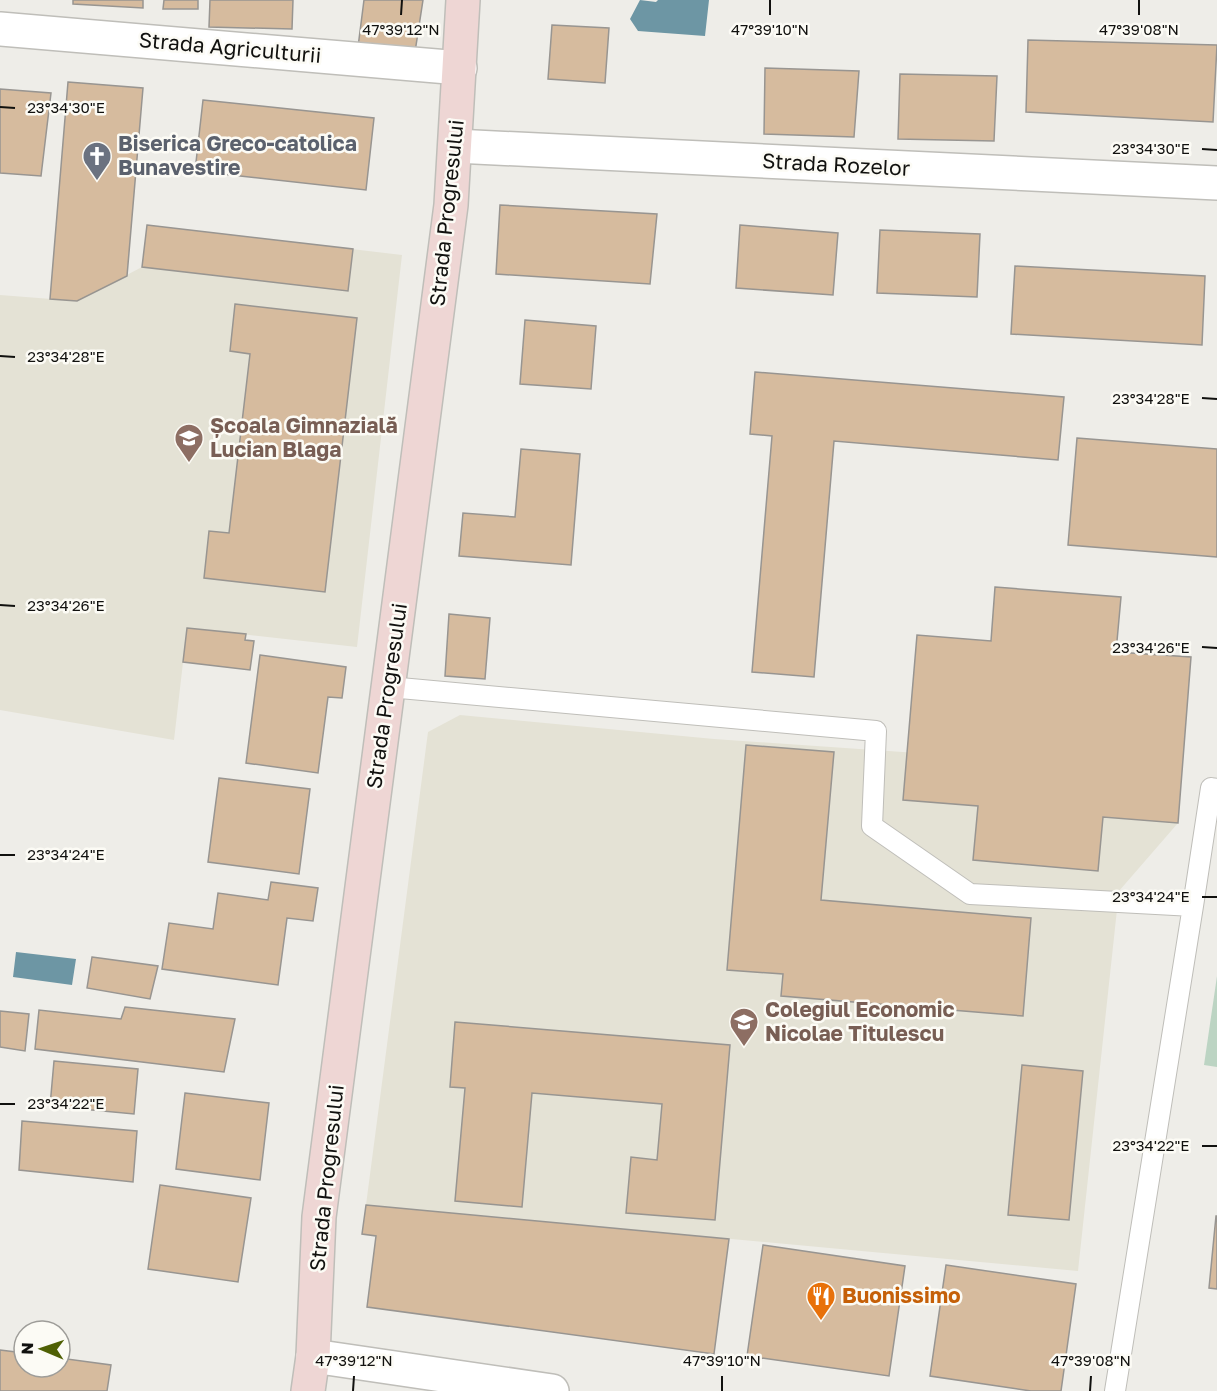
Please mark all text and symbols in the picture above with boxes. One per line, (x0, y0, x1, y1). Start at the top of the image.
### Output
text: 47°39'12"N (362, 20, 440, 38)
text: 47°39'10"N (731, 20, 809, 38)
text: 47°39'08"N (1099, 20, 1179, 38)
street label: Strada Agriculturii (138, 26, 322, 68)
text: 23°34'30"E (27, 98, 105, 116)
street label: Strada Progresului (423, 118, 469, 308)
place label: Biserica Greco-catolica Bunavestire (118, 130, 357, 180)
text: 23°34'30"E (1112, 139, 1190, 157)
church icon: Biserica Greco-catolica Bunavestire (81, 140, 113, 182)
street label: Strada Rozelor (761, 147, 911, 181)
text: 23°34'28"E (27, 347, 105, 365)
text: 23°34'28"E (1112, 389, 1190, 407)
place label: Școala Gimnazială Lucian Blaga (210, 412, 398, 462)
school or university icon: Școala Gimnazială Lucian Blaga (173, 422, 205, 464)
text: 23°34'26"E (27, 596, 105, 614)
street label: Strada Progresului (360, 601, 412, 791)
text: 23°34'26"E (1112, 638, 1190, 656)
text: 23°34'24"E (27, 845, 105, 863)
text: 23°34'24"E (1112, 887, 1190, 905)
place label: Colegiul Economic Nicolae Titulescu (765, 996, 954, 1046)
school or university icon: Colegiul Economic Nicolae Titulescu (728, 1006, 760, 1048)
street label: Strada Progresului (303, 1083, 349, 1273)
text: 23°34'22"E (28, 1094, 104, 1112)
text: 23°34'22"E (1113, 1136, 1189, 1154)
restaurant icon: Buonissimo (805, 1280, 837, 1322)
place label: Buonissimo (842, 1282, 961, 1308)
north arrow (12, 1319, 72, 1379)
text: N (17, 1342, 37, 1355)
text: 47°39'12"N (315, 1351, 393, 1369)
text: 47°39'10"N (683, 1351, 761, 1369)
text: 47°39'08"N (1051, 1351, 1131, 1369)

